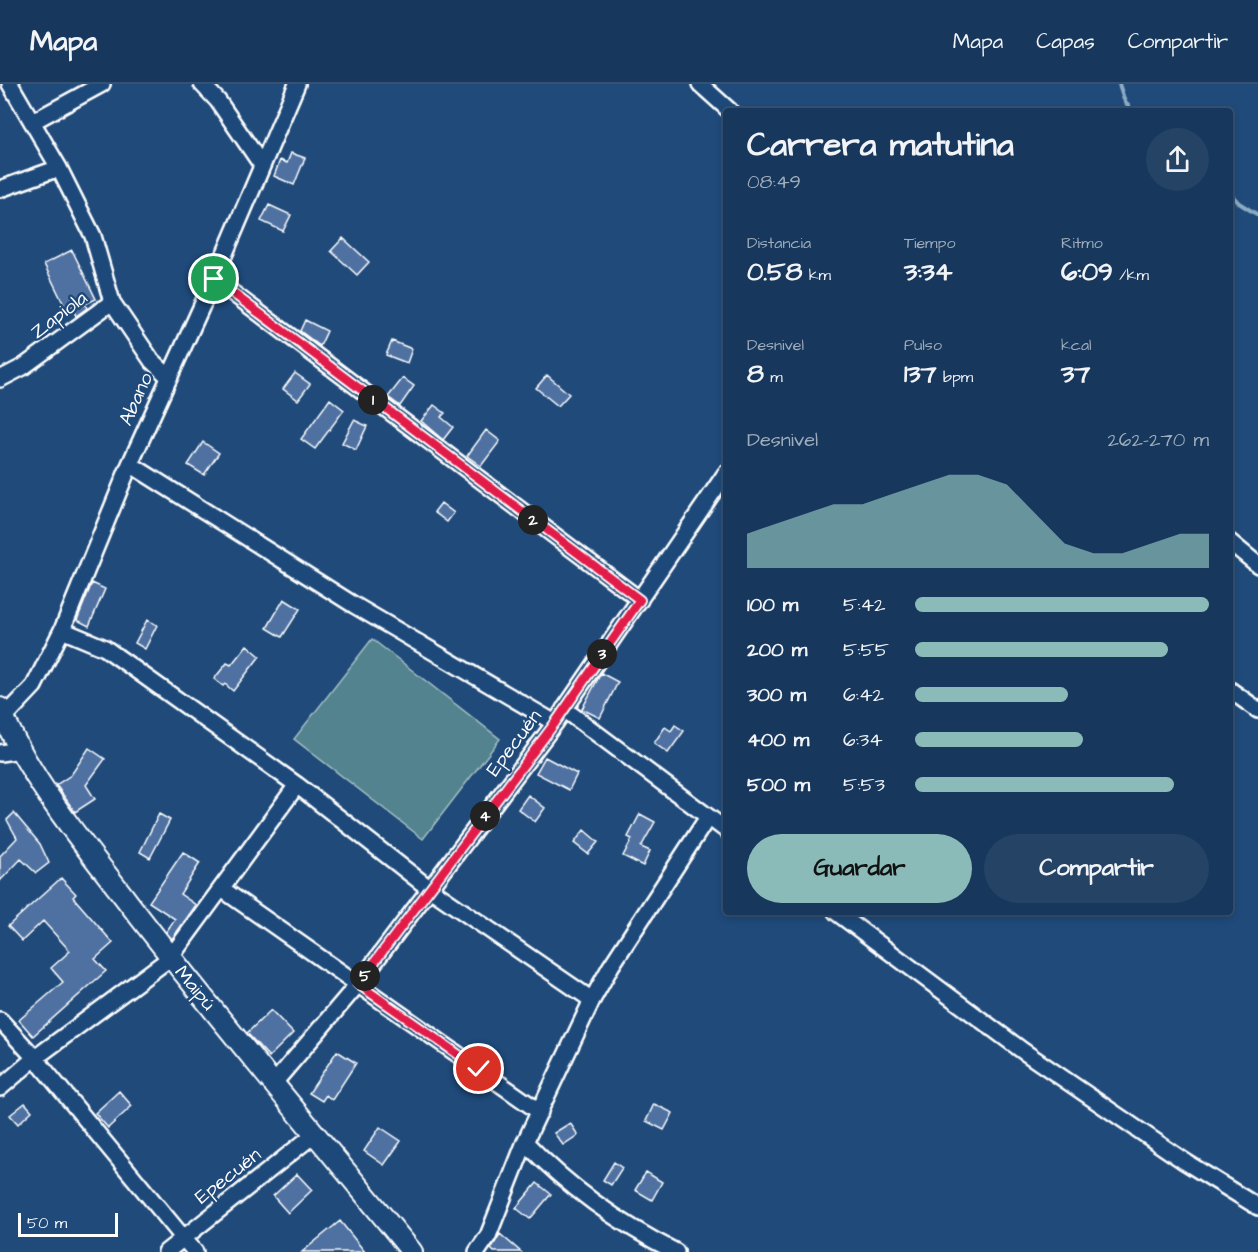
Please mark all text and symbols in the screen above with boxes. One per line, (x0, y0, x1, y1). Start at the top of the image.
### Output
text: Mapa (30, 22, 97, 61)
text: Mapa (953, 27, 1003, 56)
text: Capas (1036, 27, 1095, 56)
text: Compartir (1128, 27, 1228, 56)
text: Carrera matutina (747, 122, 1014, 168)
button: share (1146, 128, 1209, 191)
text: 08:49 (747, 168, 801, 196)
text: Distancia (747, 232, 811, 254)
text: Tiempo (904, 232, 955, 254)
text: Ritmo (1061, 232, 1103, 254)
pin (188, 253, 239, 304)
text: 0.58 (747, 254, 802, 290)
text: 3:34 (904, 254, 953, 290)
text: 6:09 (1061, 254, 1113, 290)
icon: arrive (197, 262, 230, 295)
text: km (802, 264, 831, 286)
text: /km (1113, 264, 1149, 286)
street label: Zapiola (25, 284, 93, 346)
text: Desnivel (747, 334, 804, 356)
text: Pulso (904, 334, 942, 356)
text: kcal (1061, 334, 1092, 356)
text: 8 (747, 356, 764, 392)
text: 137 (904, 356, 937, 392)
text: 37 (1061, 356, 1090, 392)
text: m (764, 366, 783, 388)
text: bpm (937, 366, 973, 388)
street label: Abano (112, 368, 160, 430)
pin: 1 (358, 385, 388, 415)
text: 1 (372, 389, 374, 411)
text: Desnivel (747, 426, 818, 454)
text: 262–270 m (1107, 426, 1209, 454)
pin: 2 (518, 505, 548, 535)
text: 2 (528, 509, 538, 531)
text: 100 m (747, 591, 798, 619)
text: 5:42 (843, 591, 886, 619)
text: 200 m (747, 636, 807, 664)
text: 5:55 (843, 636, 889, 664)
pin: 3 (587, 639, 617, 669)
text: 3 (598, 643, 606, 665)
text: 300 m (747, 681, 806, 709)
text: 6:42 (843, 681, 884, 709)
street label: Epecuén (480, 704, 548, 782)
text: 400 m (747, 726, 809, 754)
text: 6:34 (843, 726, 883, 754)
text: 500 m (747, 771, 810, 799)
text: 5:53 (843, 771, 885, 799)
pin: 4 (470, 801, 500, 831)
text: 4 (480, 805, 490, 827)
button: Guardar (747, 834, 972, 903)
button: Compartir (984, 834, 1209, 903)
street label: Maipú (168, 959, 222, 1017)
pin: 5 (350, 961, 380, 991)
text: 5 (359, 965, 371, 987)
pin (453, 1043, 504, 1094)
icon: check (462, 1052, 495, 1085)
street label: Epecuén (189, 1141, 267, 1211)
scale bar (18, 1210, 118, 1238)
text: 50 m (27, 1212, 67, 1234)

